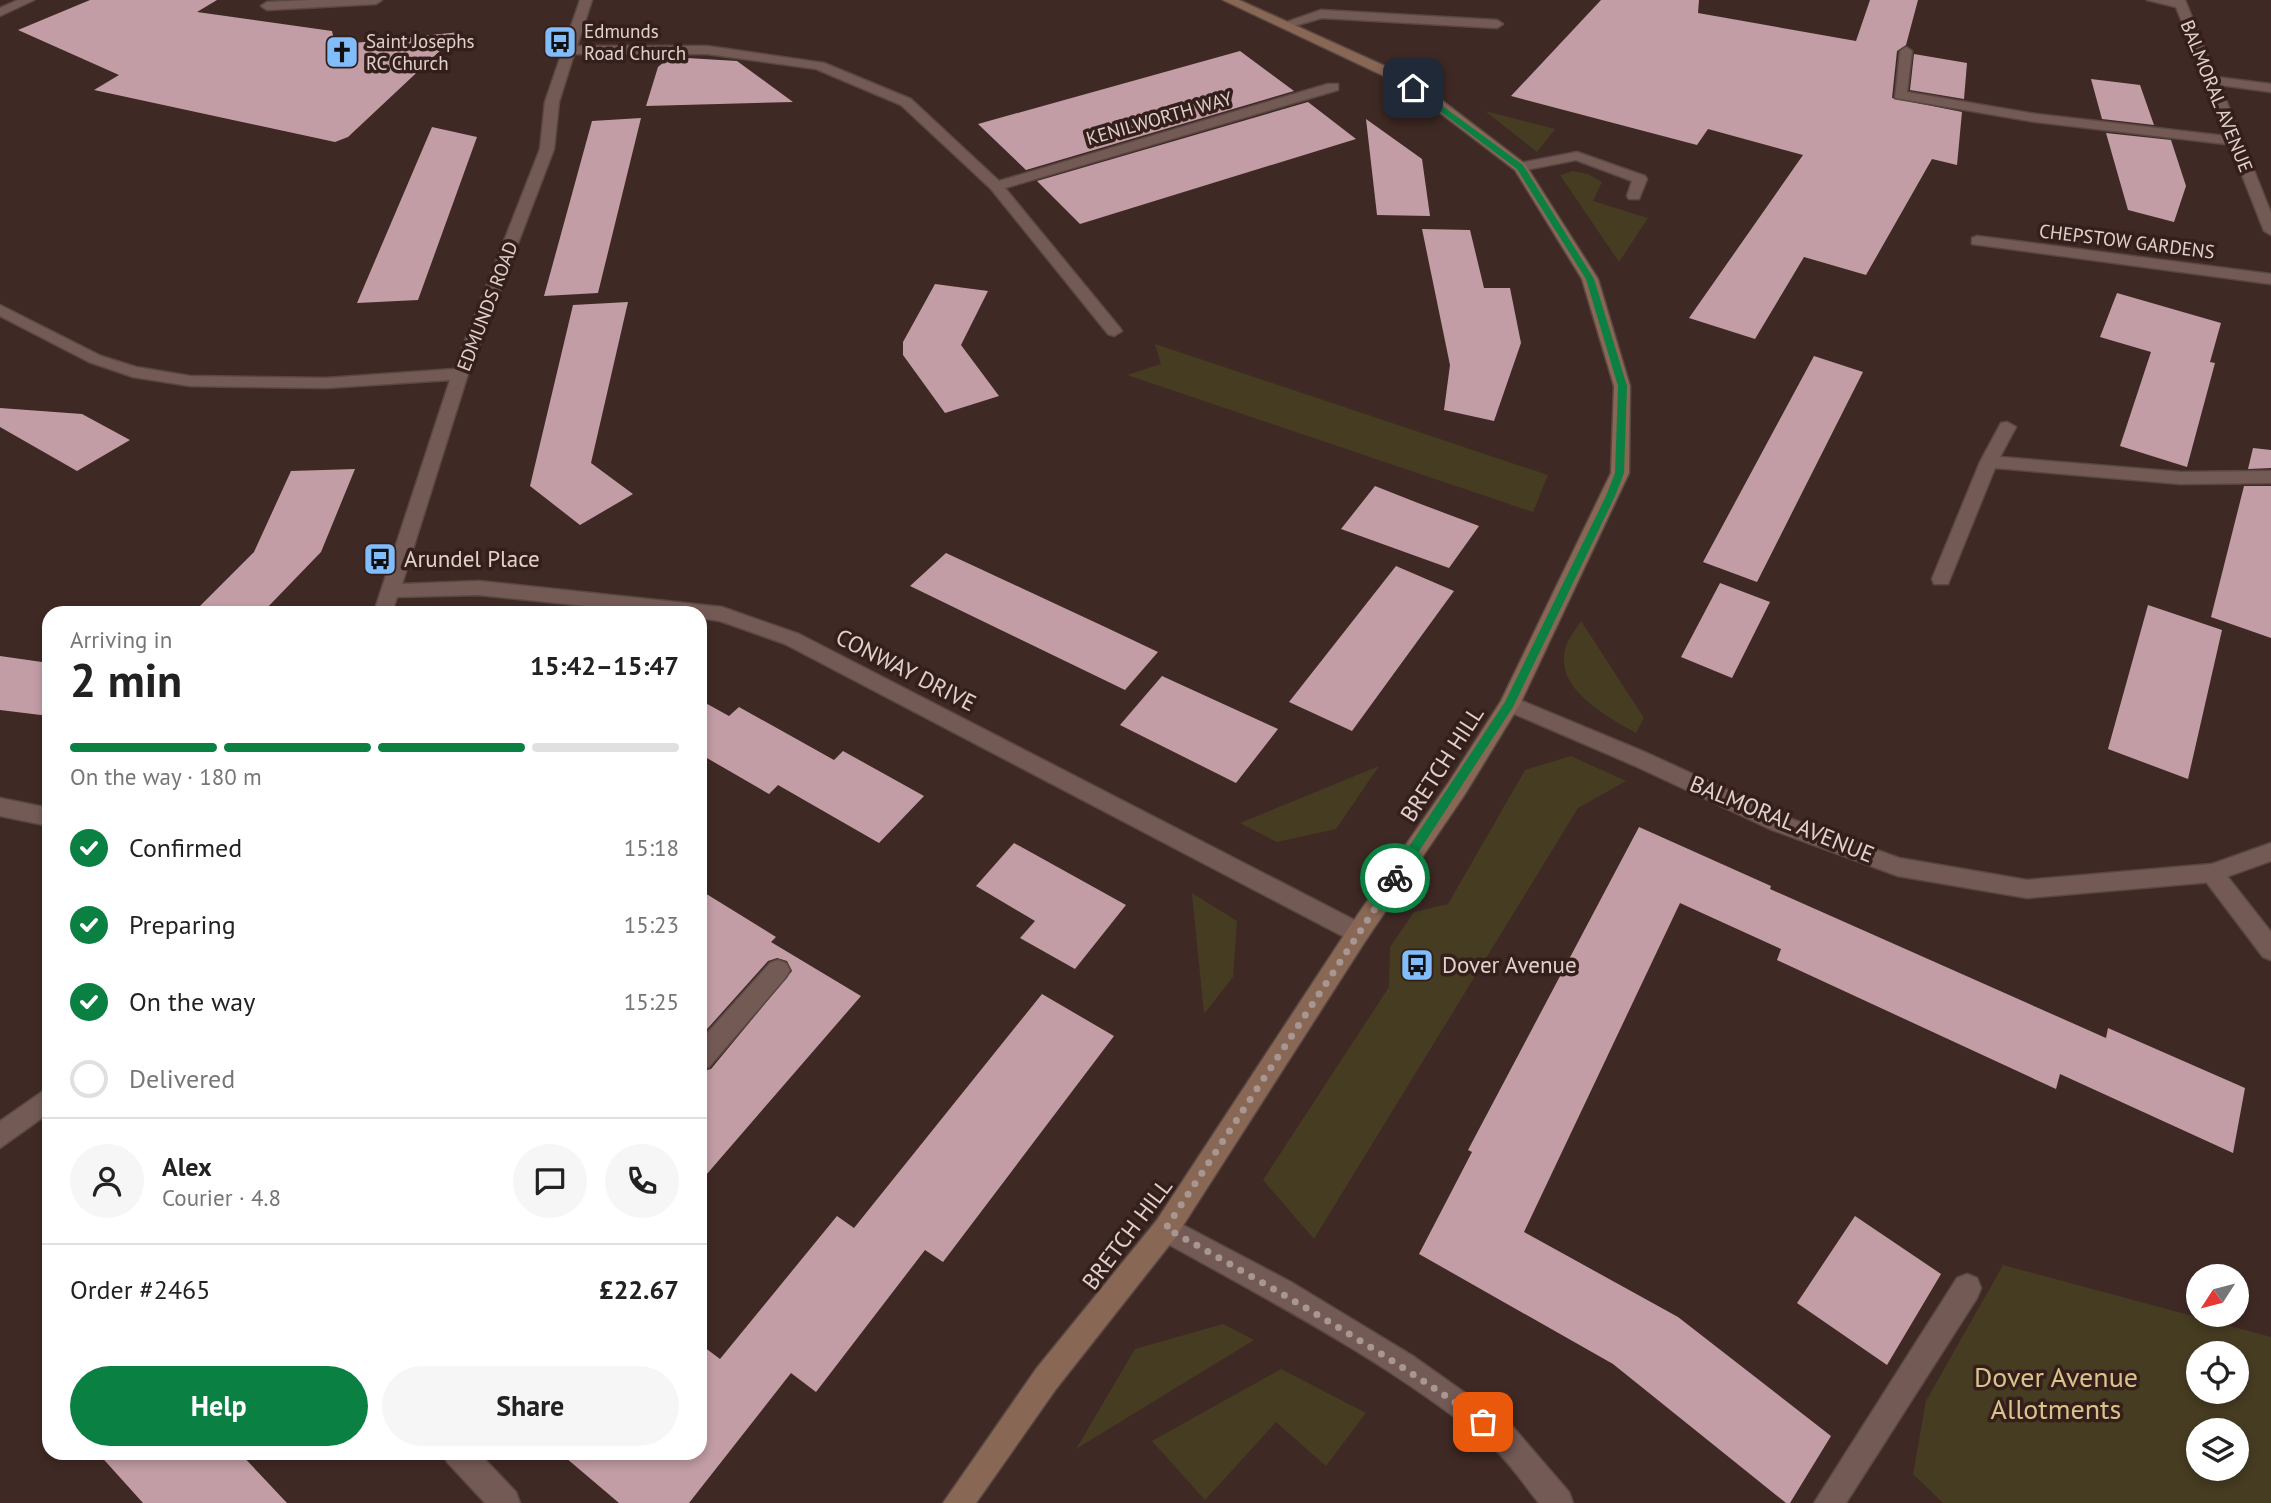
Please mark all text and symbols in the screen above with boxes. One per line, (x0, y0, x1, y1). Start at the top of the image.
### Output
street label: BALMORAL AVENUE (2176, 16, 2258, 176)
place label: Edmunds Road Church (584, 19, 686, 65)
bus stop icon: Edmunds Road Church (541, 23, 579, 61)
place label: Saint Josephs RC Church (366, 29, 475, 75)
church icon: Saint Josephs RC Church (323, 33, 361, 71)
pin (1383, 58, 1443, 118)
icon: home (1394, 69, 1432, 107)
street label: KENILWORTH WAY (1083, 86, 1235, 150)
street label: CHEPSTOW GARDENS (2038, 218, 2216, 264)
street label: EDMUNDS ROAD (451, 238, 523, 374)
bus stop icon: Arundel Place (361, 540, 399, 578)
place label: Arundel Place (404, 544, 540, 573)
street label: CONWAY DRIVE (831, 622, 981, 717)
text: Arriving in (70, 625, 172, 654)
text: 15:42–15:47 (530, 649, 679, 682)
text: 2 min (70, 650, 182, 710)
street label: BRETCH HILL (1394, 700, 1490, 827)
text: On the way · 180 m (70, 762, 262, 791)
street label: BALMORAL AVENUE (1686, 768, 1879, 869)
icon: check (70, 829, 108, 867)
text: Confirmed (129, 831, 242, 864)
text: 15:18 (624, 833, 679, 862)
courier (1360, 843, 1430, 913)
icon: bike (1376, 859, 1414, 897)
icon: check (70, 906, 108, 944)
text: Preparing (129, 908, 236, 941)
text: 15:23 (624, 910, 679, 939)
bus stop icon: Dover Avenue (1398, 946, 1436, 984)
place label: Dover Avenue (1442, 950, 1577, 979)
icon: check (70, 983, 108, 1021)
text: On the way (129, 985, 255, 1018)
text: 15:25 (624, 987, 679, 1016)
text: Delivered (129, 1062, 235, 1095)
button: person (70, 1144, 144, 1218)
button: chat (513, 1144, 587, 1218)
button: phone (605, 1144, 679, 1218)
text: Alex (162, 1150, 212, 1183)
street label: BRETCH HILL (1075, 1172, 1178, 1295)
text: Courier · 4.8 (162, 1183, 281, 1212)
north arrow (2186, 1264, 2249, 1326)
map controls (2186, 1264, 2249, 1481)
text: Order #2465 (70, 1273, 210, 1306)
text: £22.67 (599, 1273, 679, 1306)
button: locate (2186, 1341, 2249, 1404)
park label: Dover Avenue Allotments (1974, 1358, 2138, 1427)
button: Help (70, 1366, 368, 1446)
button: Share (382, 1366, 679, 1446)
pin (1453, 1392, 1513, 1452)
icon: bag (1464, 1403, 1502, 1441)
button: layers (2186, 1418, 2249, 1481)

